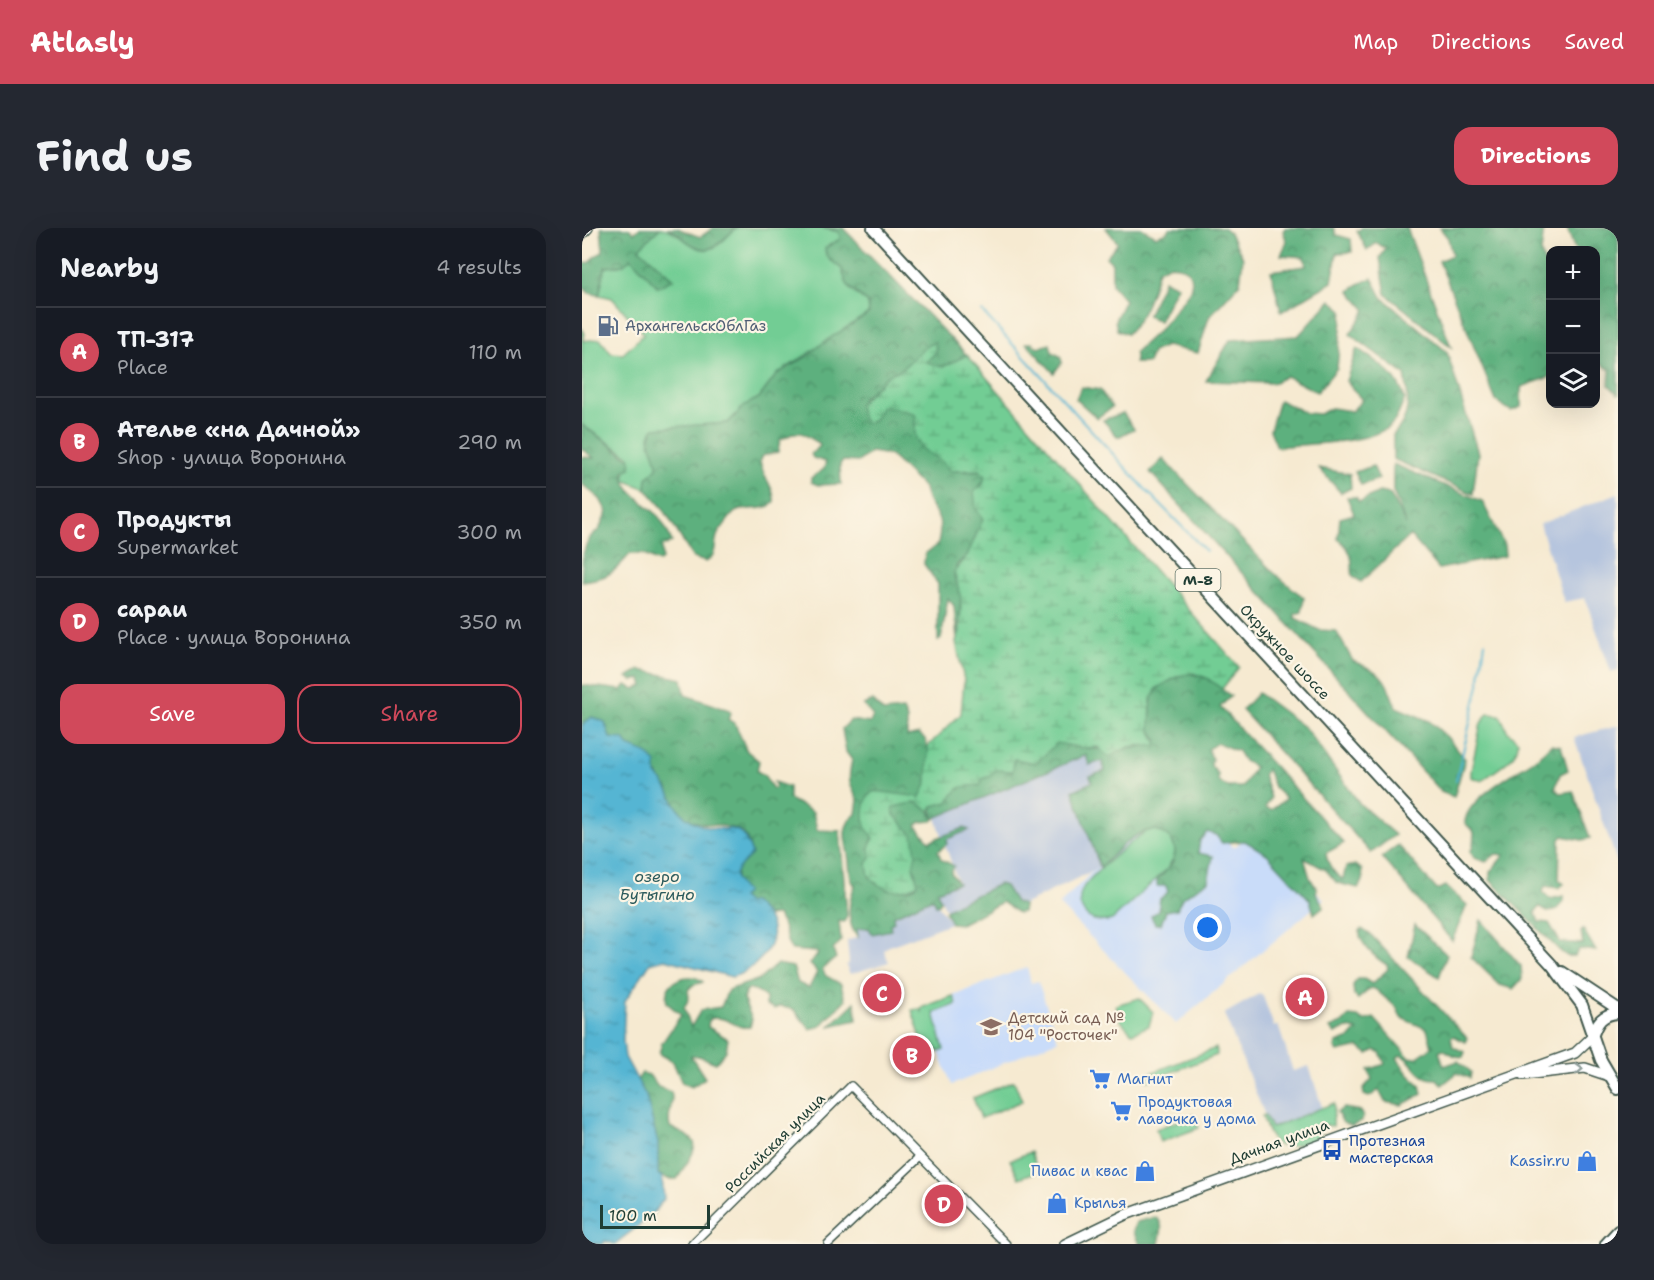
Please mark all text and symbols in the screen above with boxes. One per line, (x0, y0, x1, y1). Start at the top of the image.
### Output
text: Atlasly (30, 23, 135, 61)
text: Map (1353, 28, 1398, 56)
text: Directions (1431, 28, 1531, 56)
text: Saved (1564, 28, 1624, 56)
button: Directions (1454, 127, 1618, 185)
text: Find us (36, 128, 193, 184)
map controls (1546, 246, 1600, 408)
button: + (1546, 246, 1600, 300)
text: Nearby (60, 250, 159, 285)
text: 4 results (436, 254, 522, 280)
button: − (1546, 300, 1600, 354)
fuel station icon: АрхангельскОблГаз (596, 314, 620, 338)
place label: АрхангельскОблГаз (625, 316, 766, 336)
text: ТП-317 (117, 325, 194, 354)
text: A (72, 339, 87, 365)
text: 110 m (468, 339, 522, 365)
text: Place (117, 354, 168, 380)
button: layers (1546, 354, 1600, 408)
text: Ателье «на Дачной» (117, 415, 360, 444)
text: B (73, 429, 86, 455)
text: 290 m (457, 429, 522, 455)
text: Shop · улица Воронина (117, 444, 346, 470)
text: Продукты (117, 505, 231, 534)
text: C (73, 519, 86, 545)
text: 300 m (456, 519, 522, 545)
text: Supermarket (117, 534, 239, 560)
road number: М-8 (1176, 569, 1220, 591)
text: сараи (117, 595, 187, 624)
street label: Окружное шоссе (1235, 600, 1335, 704)
text: D (72, 609, 87, 635)
text: 350 m (458, 609, 522, 635)
text: Place · улица Воронина (117, 624, 350, 650)
button: Save (60, 684, 285, 744)
button: Share (297, 684, 522, 744)
water label: озеро Бутыгино (619, 866, 695, 905)
your location (1193, 913, 1222, 942)
pin: C (862, 970, 902, 1016)
pin: A (1286, 974, 1324, 1020)
place label: Детский сад № 104 "Росточек" (1008, 1008, 1124, 1045)
school or university icon: Детский сад № 104 "Росточек" (979, 1015, 1003, 1039)
pin: B (892, 1032, 932, 1078)
one-way arrow (1575, 1063, 1584, 1076)
supermarket icon: Магнит (1088, 1067, 1112, 1091)
place label: Магнит (1117, 1069, 1173, 1089)
street label: Российская улица (721, 1088, 830, 1197)
place label: Продуктовая лавочка у дома (1138, 1092, 1257, 1129)
supermarket icon: Продуктовая лавочка у дома (1109, 1099, 1133, 1123)
street label: Дачная улица (1226, 1114, 1332, 1169)
place label: Протезная мастерская (1349, 1131, 1434, 1168)
bus stop icon: Протезная мастерская (1320, 1138, 1344, 1162)
shop icon: Kassir.ru (1575, 1149, 1599, 1173)
place label: Kassir.ru (1510, 1151, 1570, 1171)
shop icon: Пивас и квас (1133, 1159, 1157, 1183)
place label: Пивас и квас (1031, 1161, 1128, 1181)
pin: D (924, 1182, 964, 1226)
shop icon: Крылья (1045, 1191, 1069, 1215)
place label: Крылья (1074, 1193, 1127, 1213)
scale bar (600, 1202, 710, 1230)
text: 100 m (609, 1205, 657, 1226)

